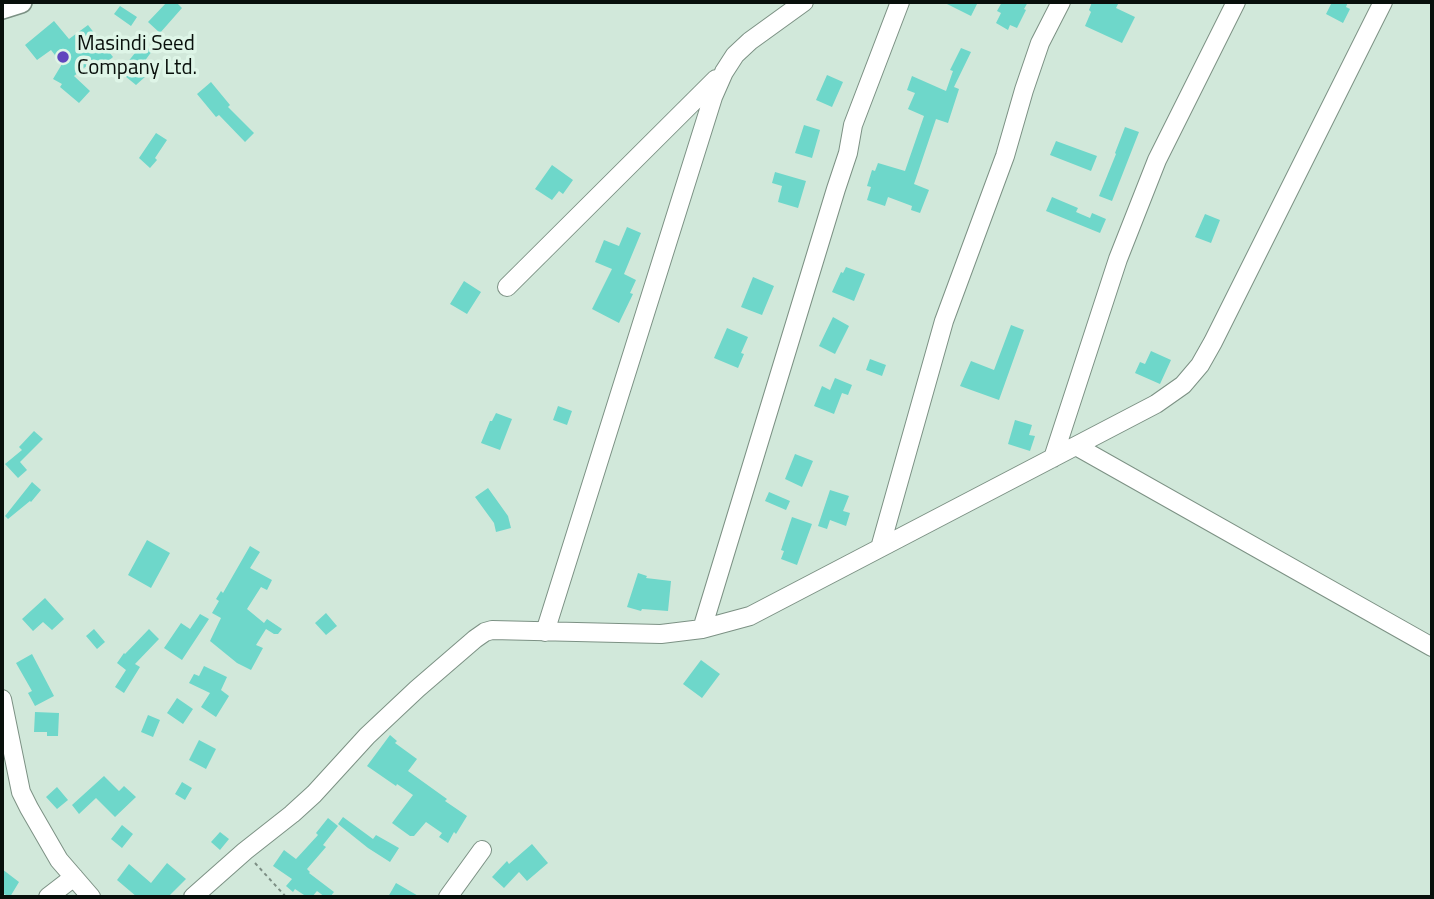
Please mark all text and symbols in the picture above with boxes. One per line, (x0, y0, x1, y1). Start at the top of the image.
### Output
place label: Masindi Seed Company Ltd. (77, 32, 197, 82)
marker: Masindi Seed Company Ltd. (55, 49, 71, 65)

